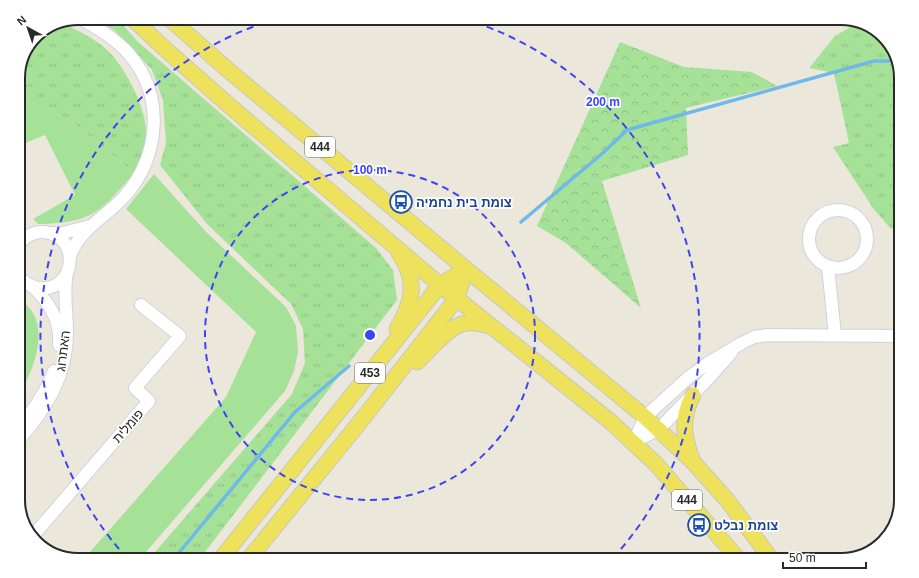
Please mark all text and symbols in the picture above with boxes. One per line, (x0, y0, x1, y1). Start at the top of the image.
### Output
north arrow (8, 8, 48, 48)
text: N (15, 13, 29, 27)
text: 200 m (586, 95, 620, 109)
road number: 444 (305, 137, 335, 157)
text: 100 m (353, 163, 387, 177)
bus stop icon: צומת בית נחמיה (388, 189, 414, 215)
place label: צומת בית נחמיה (416, 195, 512, 210)
centre of rings (363, 328, 377, 342)
street label: האתרוג (53, 330, 73, 372)
road number: 453 (355, 363, 385, 383)
street label: פומלית (110, 406, 147, 446)
road number: 444 (672, 490, 702, 510)
bus stop icon: צומת נבלט (686, 512, 712, 538)
place label: צומת נבלט (714, 518, 778, 533)
scale bar (783, 544, 866, 570)
text: 50 m (789, 551, 816, 565)

